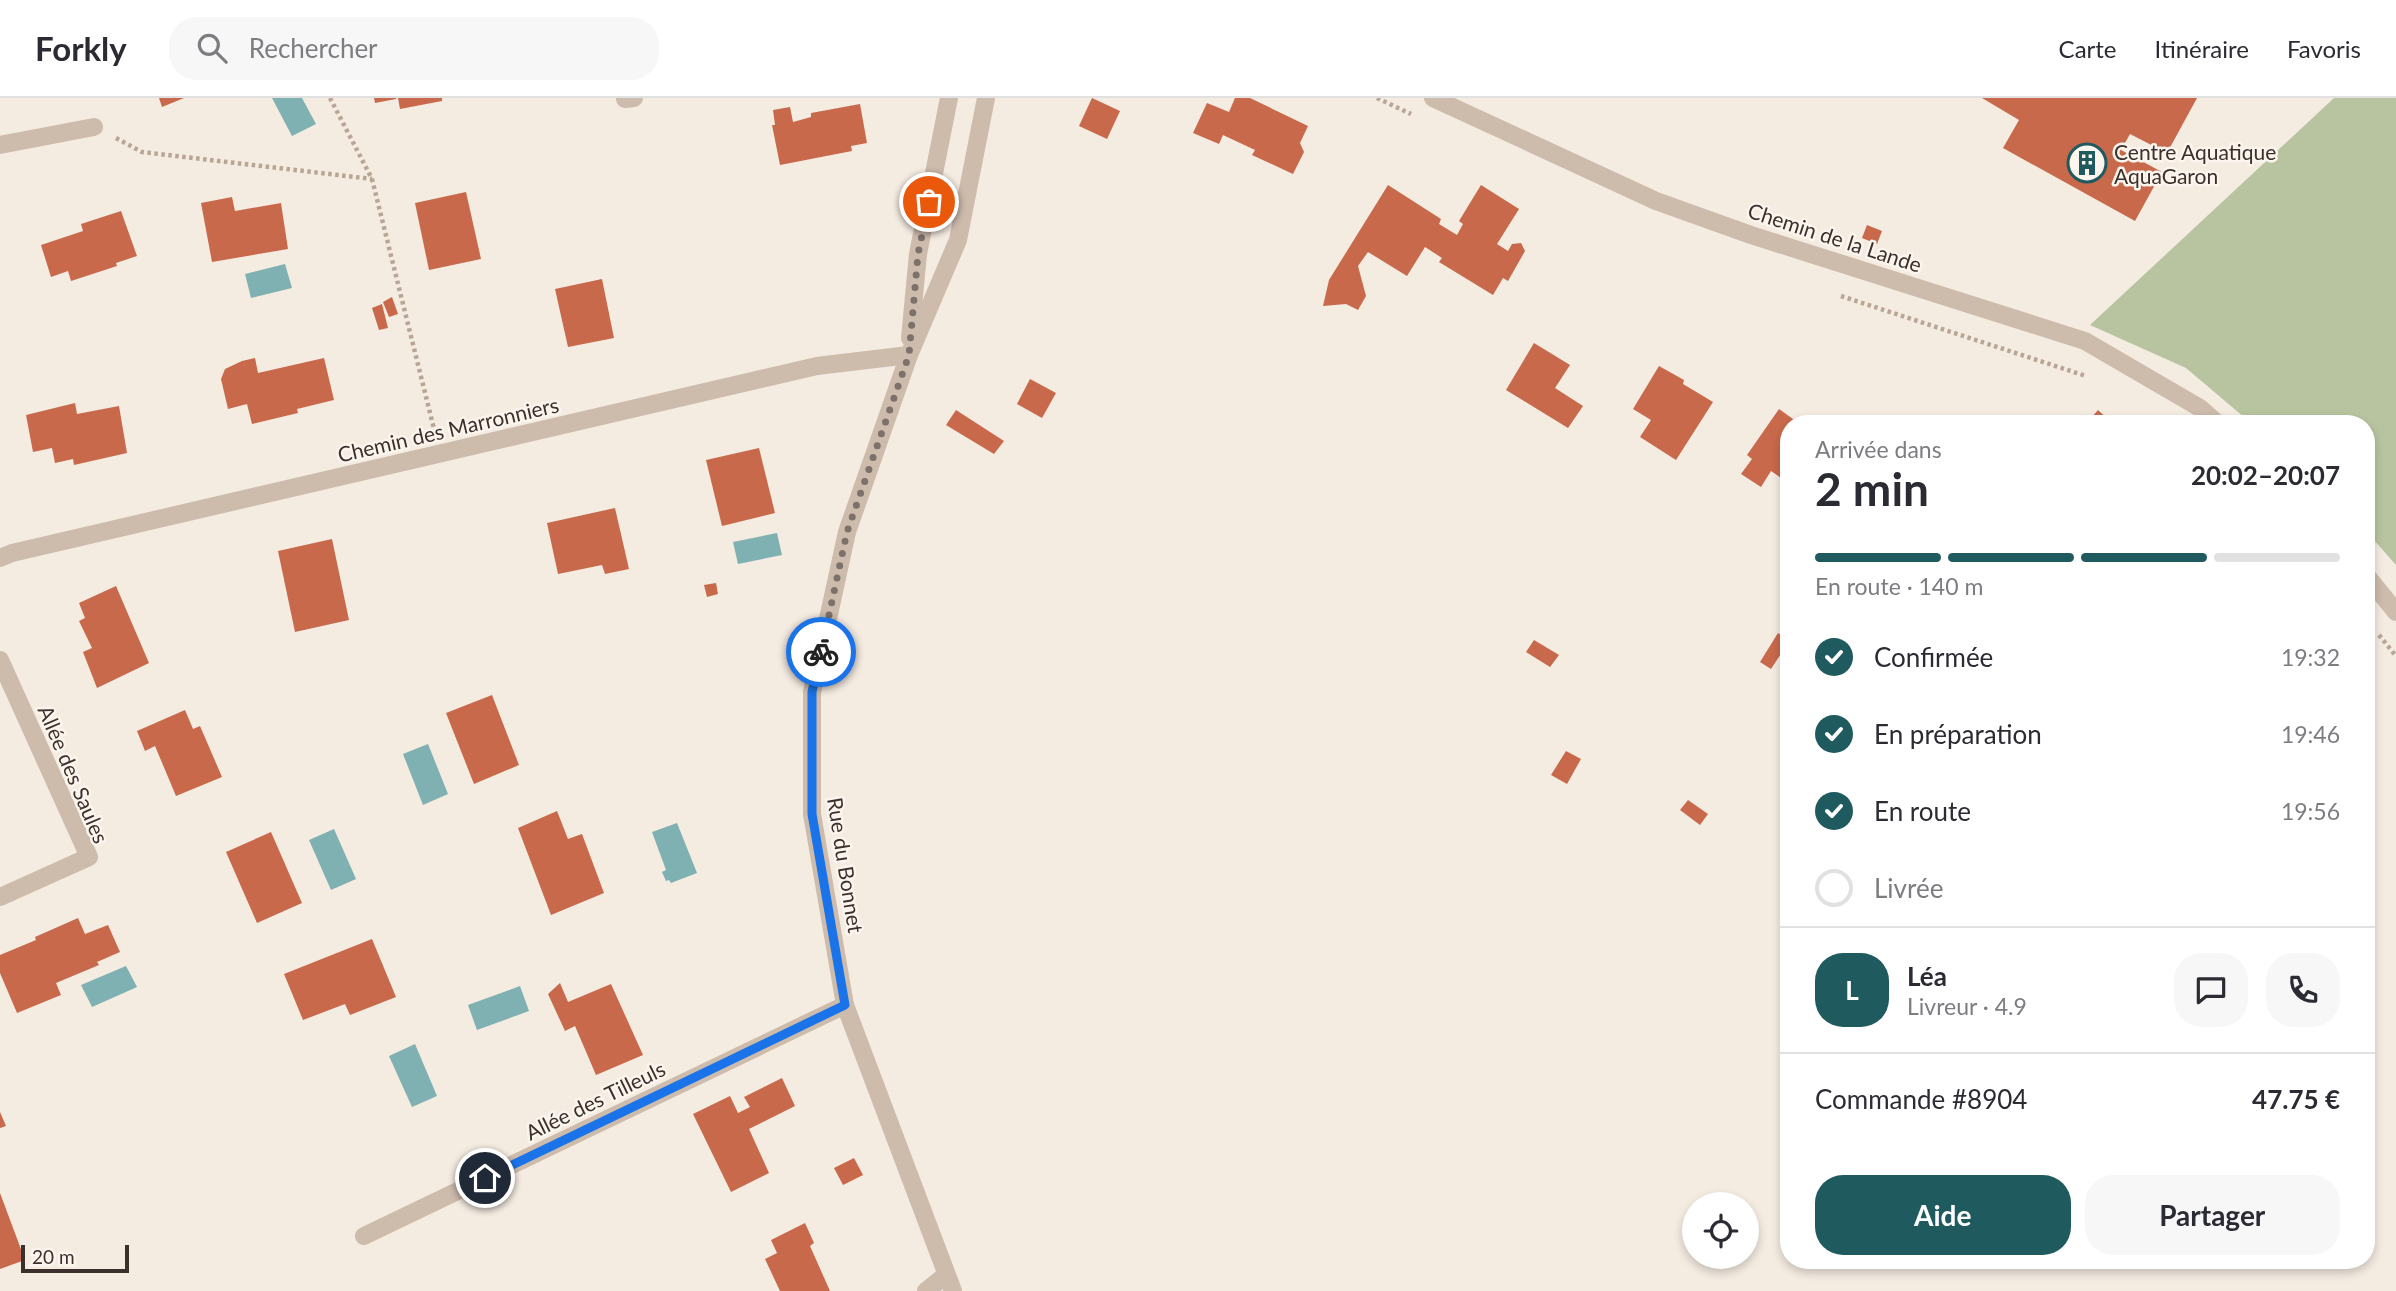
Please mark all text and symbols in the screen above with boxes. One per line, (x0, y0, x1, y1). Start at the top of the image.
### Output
search box (169, 17, 659, 80)
text: Forkly (35, 28, 127, 68)
icon: search (193, 29, 231, 67)
text: Rechercher (249, 32, 378, 64)
text: Carte (2059, 34, 2117, 63)
text: Itinéraire (2155, 34, 2249, 63)
text: Favoris (2287, 34, 2361, 63)
place label: Centre Aquatique AquaGaron (2114, 139, 2276, 188)
building icon: Centre Aquatique AquaGaron (2066, 142, 2108, 184)
pin (899, 172, 959, 232)
icon: bag (910, 183, 948, 221)
street label: Chemin de la Lande (1745, 197, 1925, 277)
street label: Chemin des Marronniers (335, 391, 561, 467)
text: Arrivée dans (1815, 435, 1942, 463)
text: 20:02–20:07 (2191, 459, 2340, 491)
text: 2 min (1815, 461, 1929, 516)
text: En route · 140 m (1815, 572, 1983, 600)
courier (786, 617, 856, 687)
icon: bike (802, 633, 840, 671)
icon: check (1815, 638, 1853, 676)
text: Confirmée (1874, 641, 1993, 673)
text: 19:32 (2281, 643, 2340, 671)
street label: Allée des Saules (34, 701, 114, 847)
icon: check (1815, 715, 1853, 753)
text: En préparation (1874, 718, 2042, 750)
text: 19:46 (2281, 720, 2340, 748)
icon: check (1815, 792, 1853, 830)
street label: Rue du Bonnet (823, 795, 869, 935)
text: En route (1874, 795, 1971, 827)
text: 19:56 (2281, 797, 2340, 825)
text: Livrée (1874, 872, 1943, 904)
button: chat (2174, 953, 2248, 1027)
button: phone (2266, 953, 2340, 1027)
text: Léa (1907, 960, 1947, 992)
text: L (1845, 974, 1859, 1006)
text: Livreur · 4.9 (1907, 992, 2027, 1020)
street label: Allée des Tilleuls (521, 1055, 669, 1145)
text: Commande #8904 (1815, 1083, 2027, 1115)
text: 47.75 € (2252, 1083, 2340, 1115)
pin (455, 1148, 515, 1208)
icon: home (466, 1159, 504, 1197)
button: Aide (1815, 1175, 2071, 1255)
button: Partager (2085, 1175, 2340, 1255)
map controls (1682, 1192, 1759, 1269)
button: locate (1682, 1192, 1759, 1269)
scale bar (21, 1242, 130, 1274)
text: 20 m (32, 1245, 75, 1268)

